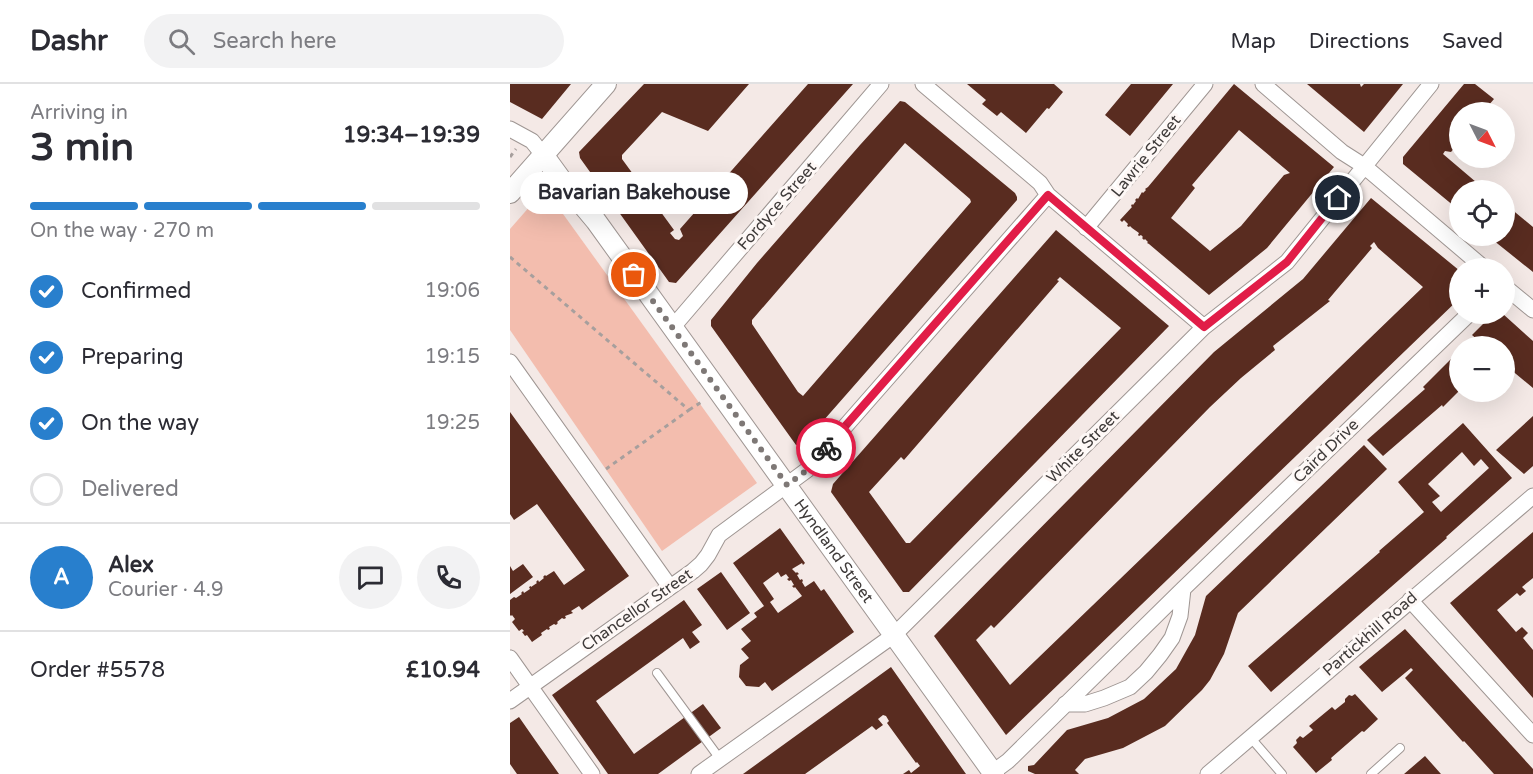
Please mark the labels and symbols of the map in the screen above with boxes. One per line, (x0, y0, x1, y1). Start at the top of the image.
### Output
north arrow (1449, 102, 1515, 168)
street label: Lawrie Street (1107, 111, 1185, 201)
street label: Fordyce Street (733, 158, 821, 254)
pin (1312, 172, 1363, 223)
callout: Bavarian Bakehouse (520, 173, 748, 215)
pin (608, 249, 659, 300)
street label: White Street (1042, 406, 1124, 488)
street label: Caird Drive (1289, 415, 1363, 487)
courier (796, 418, 856, 478)
street label: Hyndland Street (789, 495, 878, 607)
street label: Chancellor Street (578, 564, 696, 656)
street label: Partickhill Road (1319, 587, 1421, 681)

